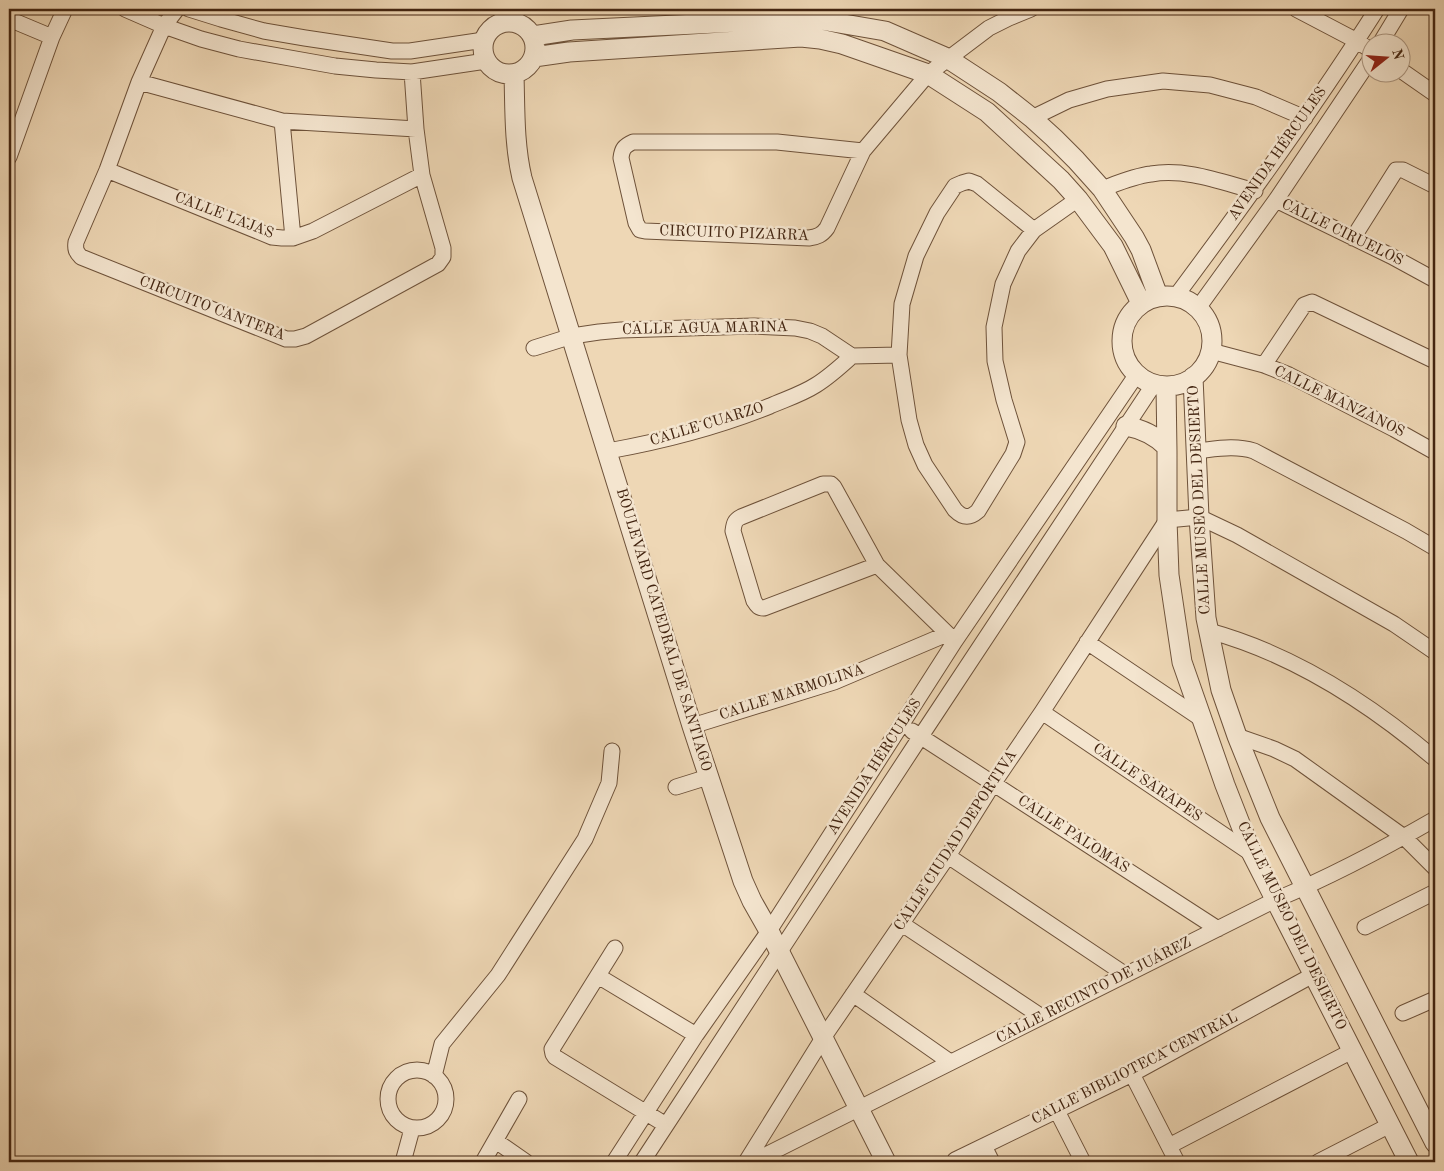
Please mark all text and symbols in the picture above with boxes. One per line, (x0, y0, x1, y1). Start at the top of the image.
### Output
north arrow (1362, 32, 1412, 82)
text: N (1389, 47, 1406, 62)
street label: AVENIDA HÉRCULES (1224, 83, 1330, 223)
street label: CALLE LAJAS (172, 190, 276, 242)
street label: CALLE CIRUELOS (1279, 197, 1405, 269)
street label: CIRCUITO PIZARRA (659, 224, 810, 244)
street label: CIRCUITO CANTERA (137, 274, 288, 344)
street label: CALLE AGUA MARINA (622, 320, 789, 338)
street label: CALLE MANZANOS (1271, 364, 1407, 440)
street label: CALLE MUSEO DEL DESIERTO (1186, 385, 1214, 615)
street label: CALLE CUARZO (648, 401, 766, 449)
street label: BOULEVARD CATEDRAL DE SANTIAGO (613, 486, 713, 774)
street label: CALLE MARMOLINA (718, 662, 867, 724)
street label: AVENIDA HÉRCULES (823, 695, 925, 838)
street label: CALLE SARAPES (1090, 741, 1204, 825)
street label: CALLE CIUDAD DEPORTIVA (892, 748, 1020, 934)
street label: CALLE PALOMAS (1014, 793, 1132, 877)
street label: CALLE MUSEO DEL DESIERTO (1234, 819, 1348, 1033)
street label: CALLE RECINTO DE JUÁREZ (993, 932, 1194, 1047)
street label: CALLE BIBLIOTECA CENTRAL (1029, 1010, 1241, 1128)

